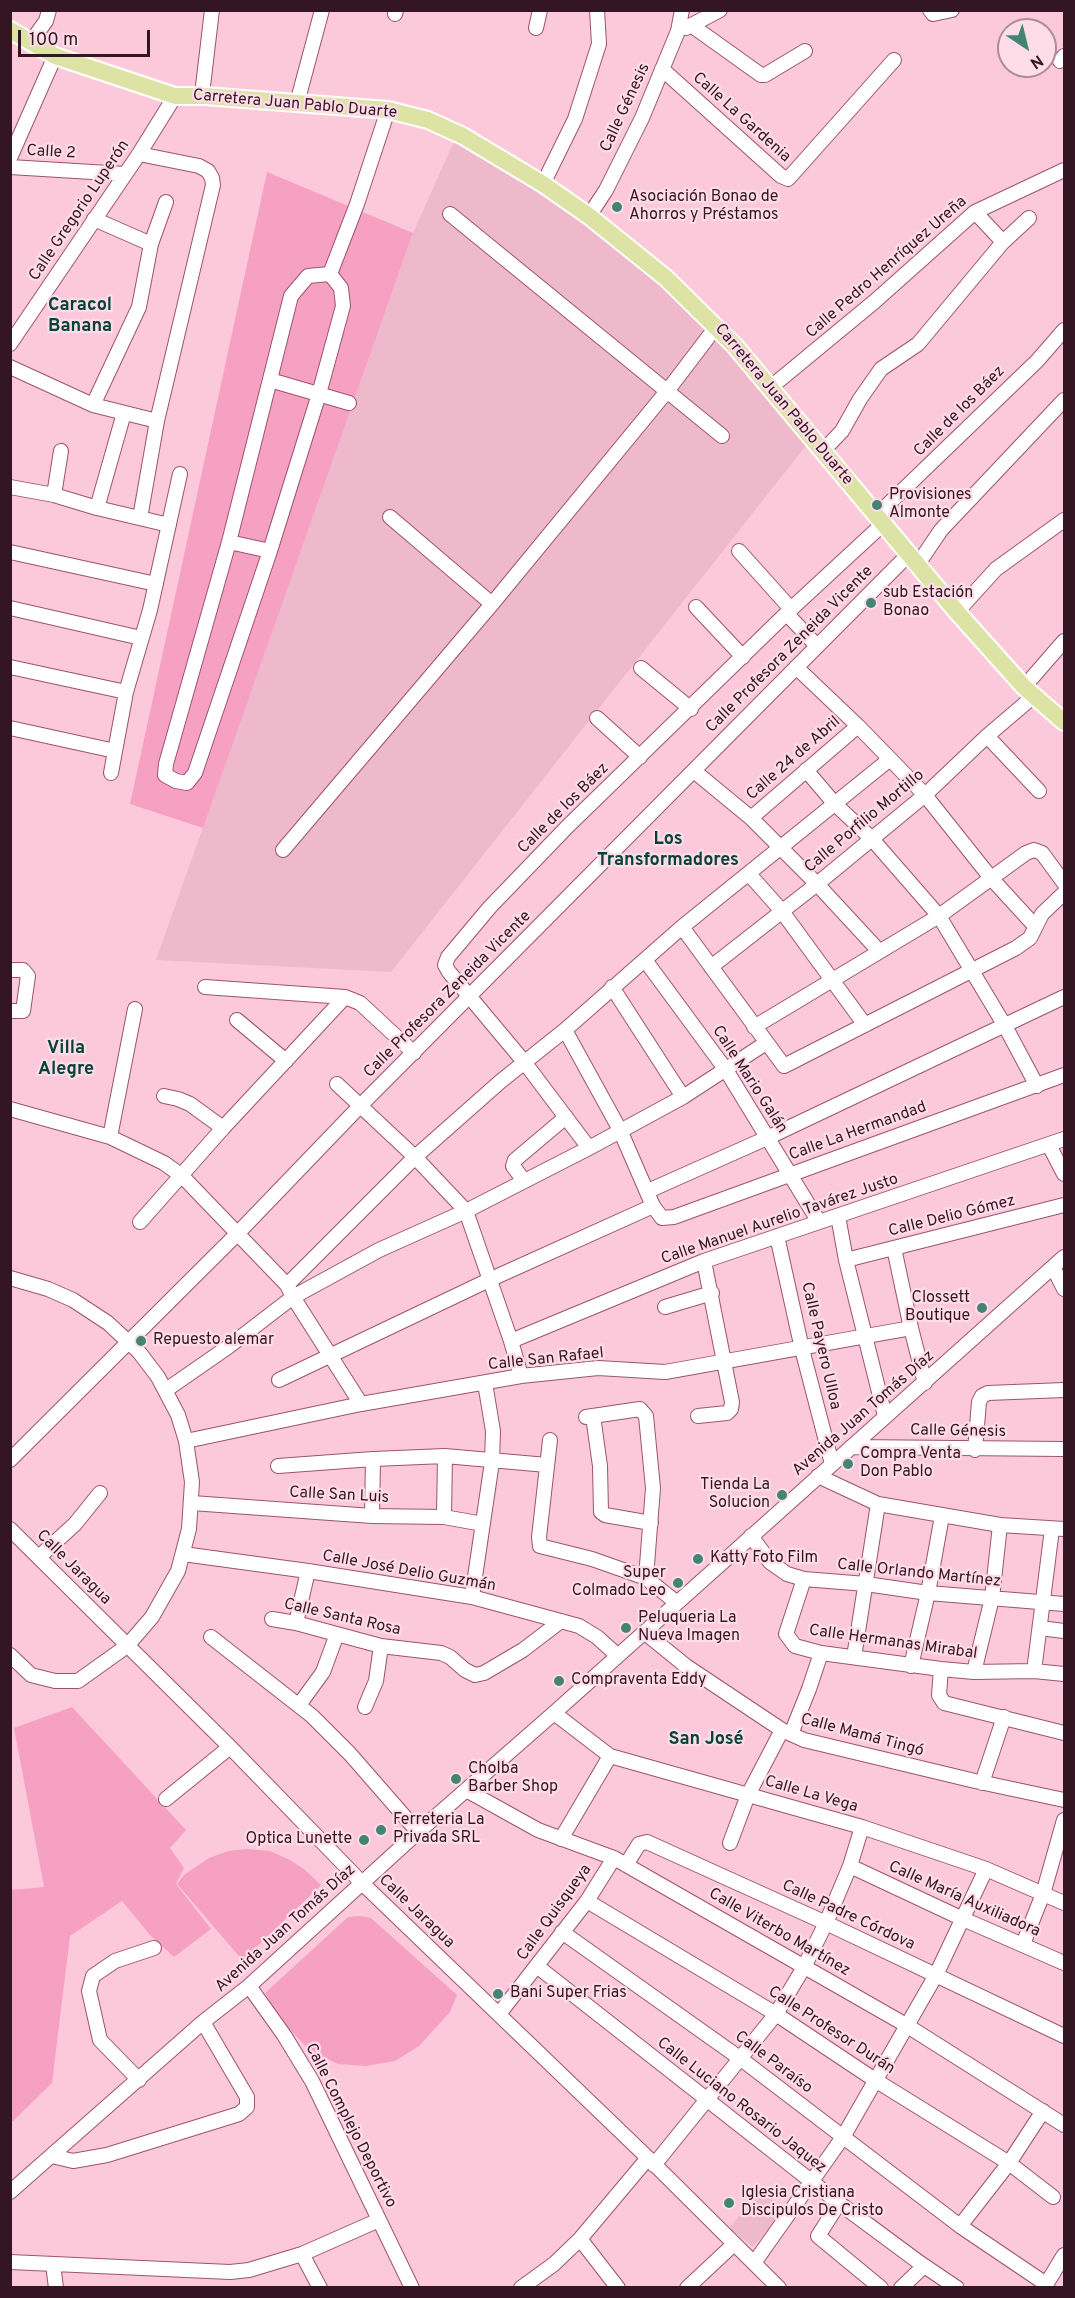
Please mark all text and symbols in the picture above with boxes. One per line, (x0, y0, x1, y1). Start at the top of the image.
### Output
scale bar (21, 18, 153, 56)
north arrow (997, 18, 1057, 78)
text: 100 m (29, 29, 78, 52)
text: N (1026, 50, 1047, 73)
street label: Calle Génesis (597, 60, 655, 156)
street label: Calle La Gardenia (688, 69, 794, 167)
street label: Carretera Juan Pablo Duarte (192, 87, 398, 123)
street label: Calle Gregorio Luperón (26, 137, 134, 285)
street label: Calle 2 (26, 142, 76, 164)
place label: Asociación Bonao de Ahorros y Préstamos (629, 188, 779, 226)
street label: Calle Pedro Henríquez Ureña (803, 193, 971, 343)
marker: Asociación Bonao de Ahorros y Préstamos (610, 200, 624, 214)
district label: Caracol Banana (48, 295, 112, 338)
street label: Carretera Juan Pablo Duarte (710, 320, 856, 490)
street label: Calle de los Báez (911, 363, 1009, 461)
place label: Provisiones Almonte (889, 486, 972, 524)
marker: Provisiones Almonte (870, 498, 884, 512)
street label: Calle Profesora Zeneida Vicente (702, 562, 878, 738)
place label: sub Estación Bonao (883, 584, 973, 622)
marker: sub Estación Bonao (864, 596, 878, 610)
street label: Calle 24 de Abril (743, 713, 845, 805)
street label: Calle de los Báez (515, 760, 613, 858)
street label: Calle Porfilio Mortillo (801, 766, 929, 878)
district label: Los Transformadores (597, 829, 739, 872)
street label: Calle Profesora Zeneida Vicente (360, 907, 536, 1083)
street label: Calle Mario Galán (707, 1023, 791, 1137)
district label: Villa Alegre (38, 1038, 94, 1080)
street label: Calle La Hermandad (787, 1098, 929, 1166)
street label: Calle Manuel Aurelio Tavárez Justo (659, 1170, 901, 1270)
street label: Calle Delio Gómez (887, 1192, 1017, 1242)
street label: Calle Payero Ulloa (796, 1280, 844, 1412)
place label: Clossett Boutique (905, 1289, 970, 1327)
marker: Clossett Boutique (975, 1301, 989, 1315)
place label: Repuesto alemar (153, 1331, 274, 1351)
marker: Repuesto alemar (134, 1334, 148, 1348)
street label: Calle San Rafael (487, 1344, 605, 1376)
street label: Avenida Juan Tomás Díaz (789, 1347, 939, 1481)
street label: Calle Génesis (910, 1422, 1006, 1442)
place label: Compra Venta Don Pablo (860, 1445, 961, 1483)
marker: Compra Venta Don Pablo (841, 1457, 855, 1471)
place label: Tienda La Solucion (700, 1476, 770, 1514)
street label: Calle San Luis (289, 1484, 389, 1508)
marker: Tienda La Solucion (775, 1488, 789, 1502)
street label: Calle Jaragua (32, 1527, 114, 1609)
street label: Calle José Delio Guzmán (321, 1547, 497, 1597)
place label: Katty Foto Film (710, 1549, 818, 1569)
marker: Katty Foto Film (691, 1552, 705, 1566)
street label: Calle Orlando Martínez (836, 1556, 1002, 1592)
place label: Super Colmado Leo (572, 1564, 666, 1602)
marker: Super Colmado Leo (671, 1576, 685, 1590)
street label: Calle Santa Rosa (282, 1595, 402, 1641)
place label: Peluqueria La Nueva Imagen (638, 1609, 740, 1647)
marker: Peluqueria La Nueva Imagen (619, 1621, 633, 1635)
street label: Calle Hermanas Mirabal (808, 1622, 978, 1664)
place label: Compraventa Eddy (571, 1671, 706, 1691)
marker: Compraventa Eddy (552, 1674, 566, 1688)
street label: Calle Mamá Tingó (798, 1710, 926, 1762)
district label: San José (668, 1729, 744, 1751)
place label: Cholba Barber Shop (468, 1760, 558, 1798)
marker: Cholba Barber Shop (449, 1772, 463, 1786)
street label: Calle La Vega (762, 1773, 860, 1817)
place label: Ferreteria La Privada SRL (393, 1811, 484, 1849)
marker: Ferreteria La Privada SRL (374, 1823, 388, 1837)
place label: Optica Lunette (246, 1830, 352, 1850)
marker: Optica Lunette (357, 1833, 371, 1847)
street label: Calle María Auxiliadora (885, 1858, 1043, 1942)
street label: Avenida Juan Tomás Díaz (212, 1861, 360, 1997)
street label: Calle Quisqueya (514, 1861, 596, 1965)
street label: Calle Jaragua (374, 1871, 458, 1953)
street label: Calle Padre Córdova (778, 1877, 918, 1955)
street label: Calle Viterbo Martínez (705, 1885, 853, 1981)
street label: Calle Profesor Durán (764, 1983, 898, 2079)
place label: Bani Super Frias (510, 1984, 627, 2004)
marker: Bani Super Frias (491, 1987, 505, 2001)
street label: Calle Paraíso (730, 2027, 816, 2099)
street label: Calle Luciano Rosario Jaquez (652, 2034, 830, 2178)
street label: Calle Complejo Deportivo (300, 2041, 400, 2211)
place label: Iglesia Cristiana Discipulos De Cristo (741, 2184, 883, 2222)
marker: Iglesia Cristiana Discipulos De Cristo (722, 2196, 736, 2210)

